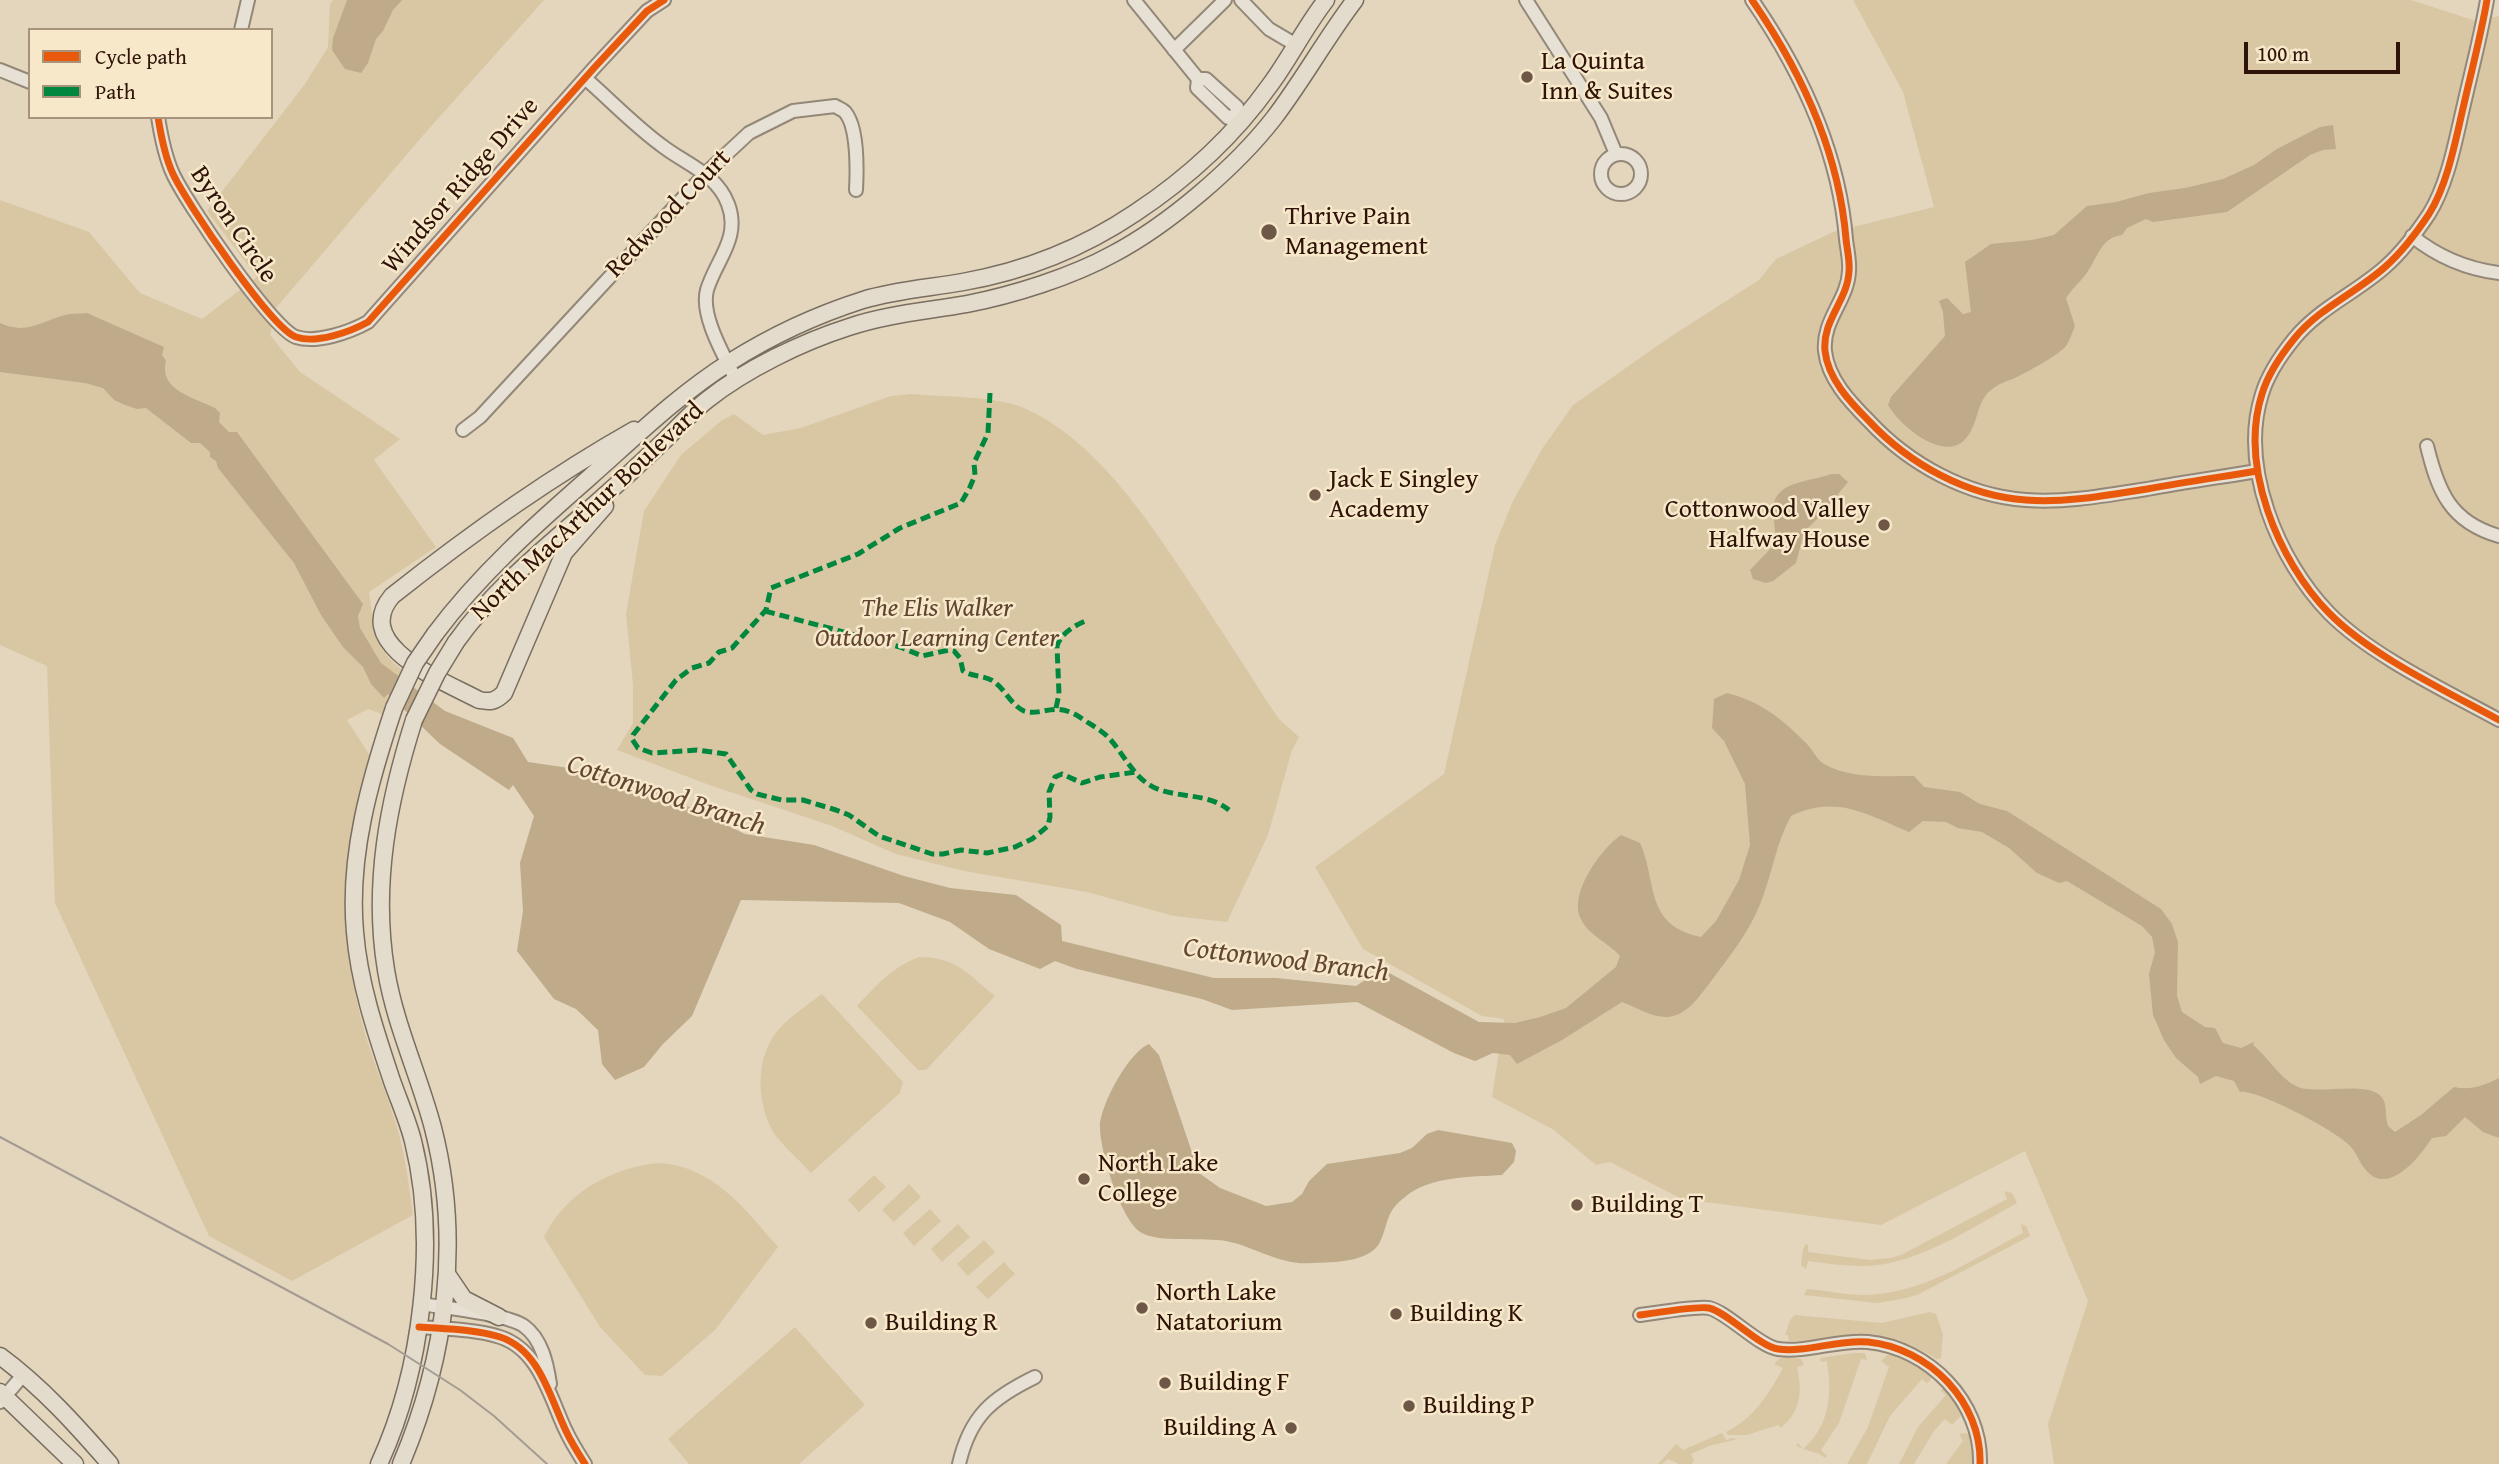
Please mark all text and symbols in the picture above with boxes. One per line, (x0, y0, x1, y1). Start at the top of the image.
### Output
legend (28, 28, 273, 119)
scale bar (2247, 28, 2403, 72)
text: 100 m (2257, 38, 2309, 69)
text: Cycle path (95, 41, 187, 72)
place label: La Quinta Inn & Suites (1541, 46, 1673, 108)
marker: La Quinta Inn & Suites (1519, 69, 1535, 85)
text: Path (95, 76, 135, 107)
street label: Windsor Ridge Drive (376, 92, 546, 280)
street label: Redwood Court (600, 143, 738, 285)
street label: Byron Circle (183, 161, 283, 289)
place label: Thrive Pain Management (1285, 201, 1428, 262)
marker: Thrive Pain Management (1259, 222, 1279, 242)
street label: North MacArthur Boulevard (465, 396, 711, 628)
place label: Jack E Singley Academy (1329, 464, 1478, 526)
marker: Jack E Singley Academy (1307, 487, 1323, 503)
place label: Cottonwood Valley Halfway House (1665, 494, 1870, 556)
marker: Cottonwood Valley Halfway House (1876, 517, 1892, 533)
park label: The Elis Walker Outdoor Learning Center (815, 593, 1059, 654)
water label: Cottonwood Branch (562, 748, 770, 844)
water label: Cottonwood Branch (1181, 932, 1391, 990)
place label: North Lake College (1098, 1148, 1218, 1210)
marker: North Lake College (1076, 1171, 1092, 1187)
place label: Building T (1591, 1189, 1703, 1221)
marker: Building T (1569, 1197, 1585, 1213)
place label: North Lake Natatorium (1156, 1277, 1283, 1338)
place label: Building K (1410, 1298, 1523, 1330)
marker: North Lake Natatorium (1134, 1300, 1150, 1316)
marker: Building K (1388, 1306, 1404, 1322)
place label: Building R (885, 1307, 998, 1339)
marker: Building R (863, 1315, 879, 1331)
place label: Building F (1179, 1367, 1290, 1399)
marker: Building F (1157, 1375, 1173, 1391)
place label: Building P (1423, 1390, 1535, 1422)
marker: Building P (1401, 1398, 1417, 1414)
place label: Building A (1163, 1412, 1277, 1444)
marker: Building A (1283, 1420, 1299, 1436)

